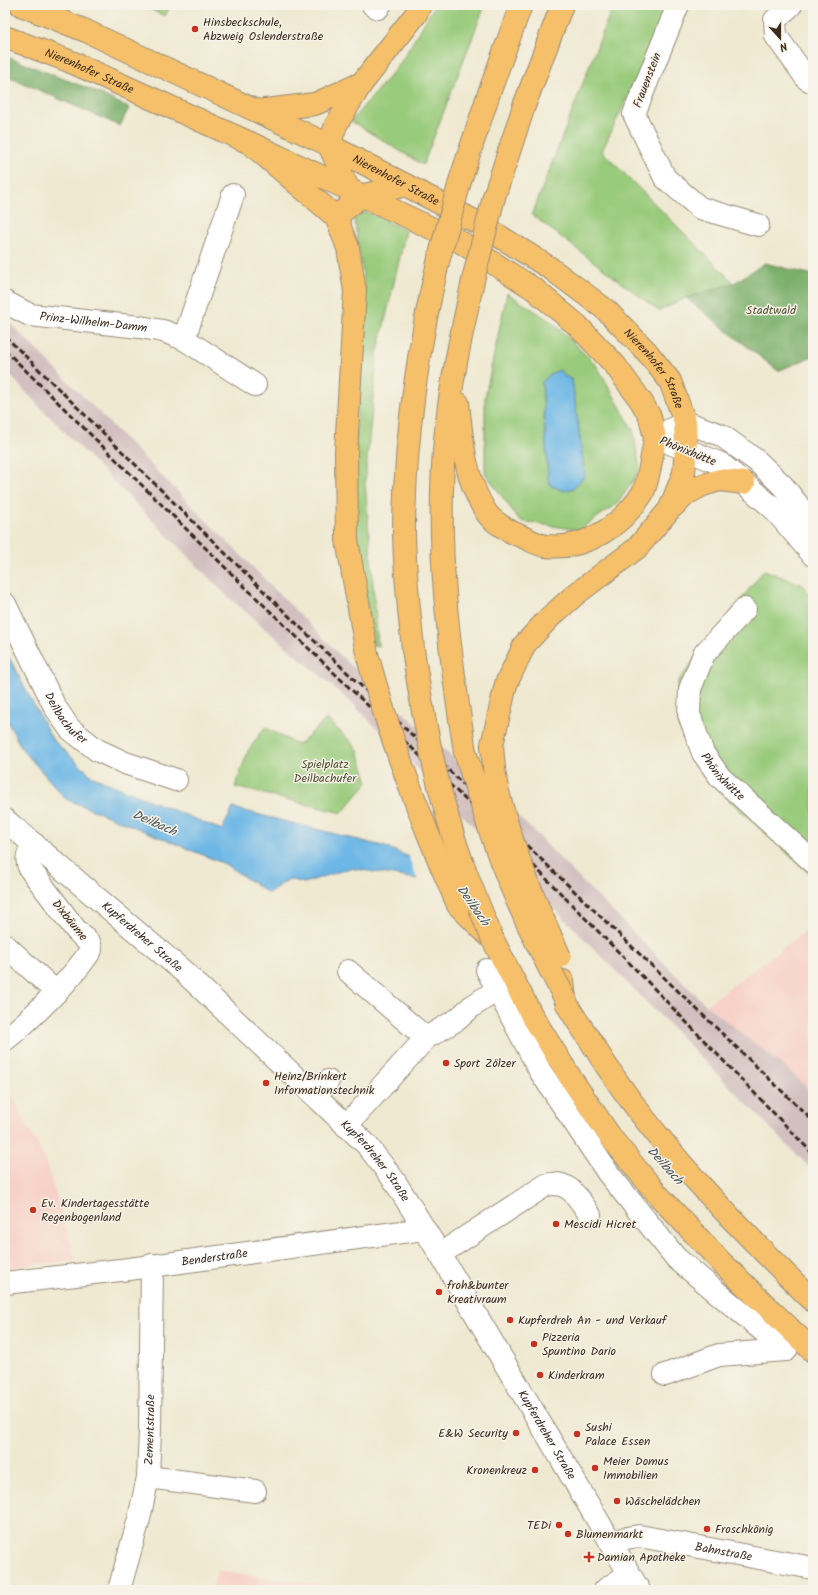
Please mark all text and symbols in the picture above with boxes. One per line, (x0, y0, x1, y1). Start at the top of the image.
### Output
place label: Hinsbeckschule, Abzweig Oslenderstraße (203, 13, 324, 46)
north arrow (760, 18, 800, 58)
marker: Hinsbeckschule, Abzweig Oslenderstraße (190, 24, 200, 34)
text: N (777, 37, 790, 56)
street label: Nierenhofer Straße (42, 44, 138, 99)
street label: Frauenstein (628, 50, 667, 111)
street label: Nierenhofer Straße (349, 150, 443, 211)
park label: Stadtwald (746, 301, 797, 320)
street label: Prinz-Wilhelm-Damm (39, 307, 149, 338)
street label: Nierenhofer Straße (619, 324, 689, 412)
street label: Phönixhütte (657, 431, 720, 472)
street label: Deilbachufer (39, 689, 92, 750)
street label: Phönixhütte (695, 749, 750, 806)
park label: Spielplatz Deilbachufer (294, 755, 357, 788)
water label: Deilbach (129, 804, 181, 843)
water label: Deilbach (451, 881, 495, 932)
street label: Dixbäume (47, 896, 93, 946)
street label: Kupferdreher Straße (97, 897, 187, 977)
place label: Sport Zölzer (454, 1054, 516, 1073)
marker: Sport Zölzer (441, 1058, 451, 1068)
place label: Heinz/Brinkert Informationstechnik (274, 1067, 375, 1100)
marker: Heinz/Brinkert Informationstechnik (261, 1078, 271, 1088)
street label: Kupferdreher Straße (336, 1115, 415, 1206)
water label: Deilbach (642, 1142, 689, 1191)
place label: Ev. Kindertagesstätte Regenbogenland (41, 1194, 150, 1227)
marker: Ev. Kindertagesstätte Regenbogenland (28, 1205, 38, 1215)
place label: Mescidi Hicret (564, 1215, 636, 1234)
marker: Mescidi Hicret (551, 1219, 561, 1229)
street label: Benderstraße (180, 1244, 249, 1272)
place label: froh&bunter Kreativraum (447, 1276, 509, 1309)
marker: froh&bunter Kreativraum (434, 1287, 444, 1297)
place label: Kupferdreh An - und Verkauf (518, 1311, 668, 1330)
marker: Kupferdreh An - und Verkauf (505, 1315, 515, 1325)
place label: Pizzeria Spuntino Dario (542, 1328, 616, 1361)
marker: Pizzeria Spuntino Dario (529, 1339, 539, 1349)
place label: Kinderkram (548, 1366, 605, 1385)
marker: Kinderkram (535, 1370, 545, 1380)
street label: Kupferdreher Straße (513, 1386, 581, 1484)
street label: Zementstraße (140, 1394, 160, 1466)
place label: Sushi Palace Essen (585, 1418, 650, 1451)
place label: E&W Security (438, 1424, 508, 1443)
marker: E&W Security (511, 1428, 521, 1438)
marker: Sushi Palace Essen (572, 1429, 582, 1439)
place label: Meier Domus Immobilien (603, 1452, 669, 1485)
place label: Kronenkreuz (466, 1461, 527, 1480)
marker: Meier Domus Immobilien (590, 1463, 600, 1473)
marker: Kronenkreuz (530, 1465, 540, 1475)
place label: Wäschelädchen (625, 1492, 701, 1511)
marker: Wäschelädchen (612, 1496, 622, 1506)
place label: TEDi (527, 1516, 552, 1535)
marker: TEDi (554, 1520, 564, 1530)
place label: Froschkönig (715, 1520, 774, 1539)
marker: Froschkönig (702, 1524, 712, 1534)
place label: Blumenmarkt (576, 1525, 643, 1544)
marker: Blumenmarkt (563, 1529, 573, 1539)
street label: Bahnstraße (693, 1537, 754, 1567)
place label: Damian Apotheke (597, 1548, 686, 1567)
marker: Damian Apotheke (584, 1552, 594, 1562)

